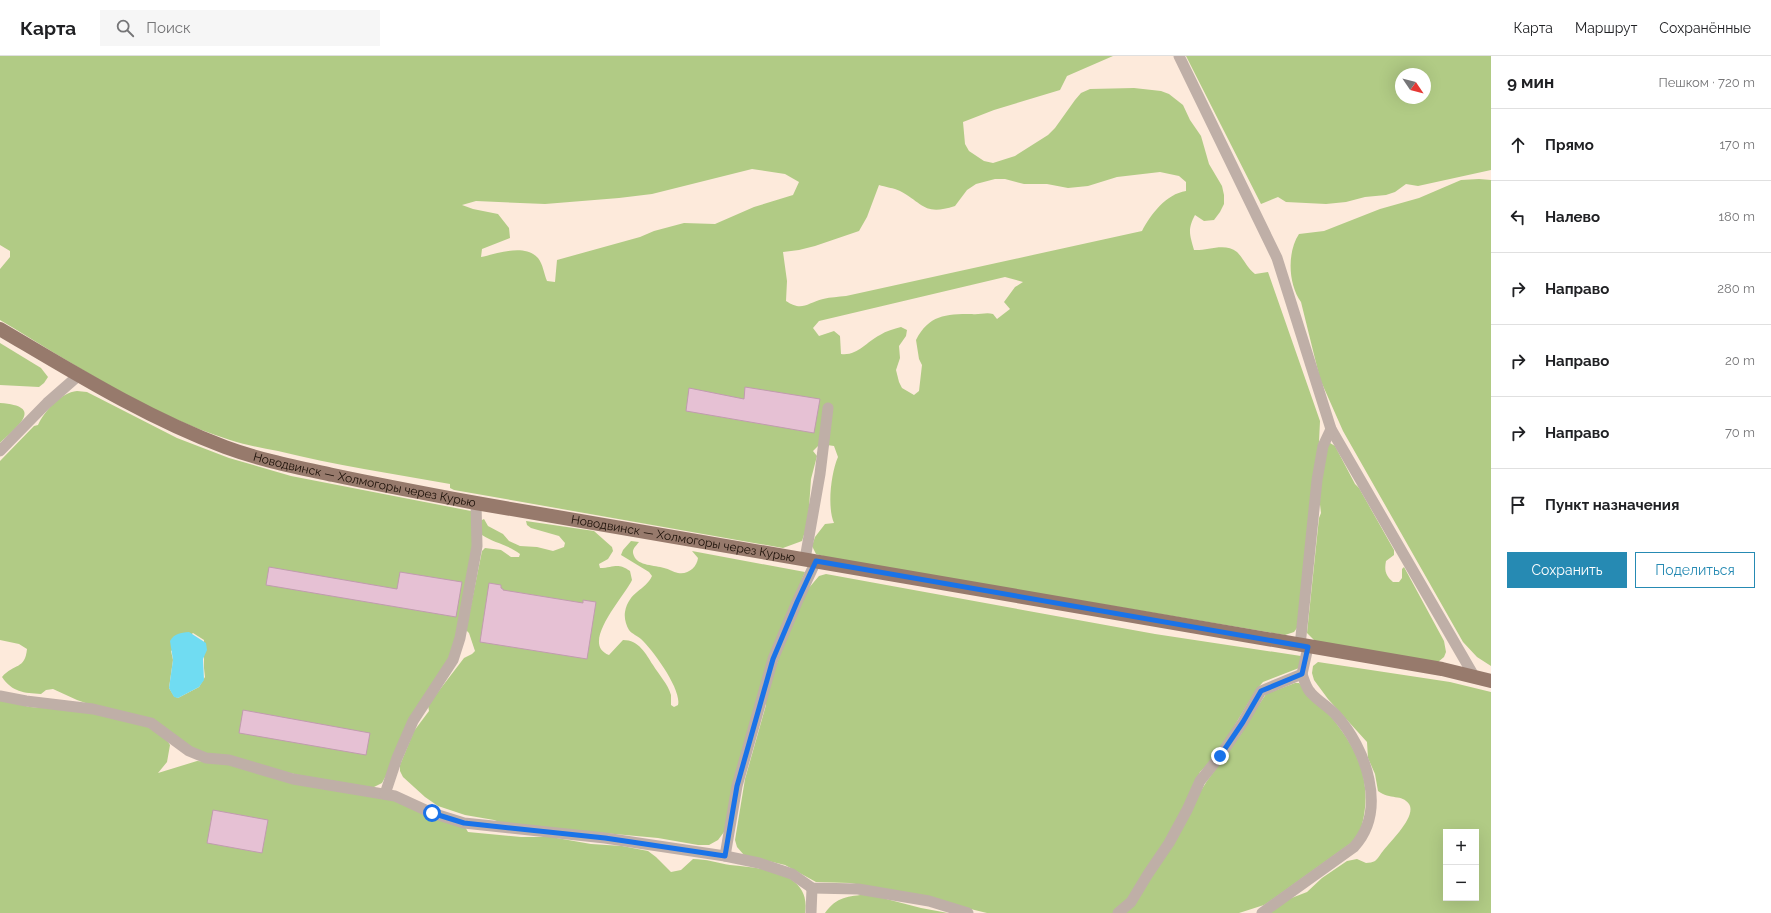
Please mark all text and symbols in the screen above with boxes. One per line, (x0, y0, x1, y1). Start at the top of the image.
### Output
search box (100, 10, 380, 46)
text: Карта (20, 17, 76, 39)
icon: search (114, 17, 136, 39)
text: Поиск (146, 19, 191, 37)
text: Карта (1514, 20, 1553, 36)
text: Маршрут (1575, 20, 1637, 36)
text: Сохранённые (1659, 20, 1751, 36)
north arrow (1395, 68, 1431, 104)
text: 9 мин (1507, 72, 1554, 92)
text: Пешком · 720 m (1658, 75, 1755, 90)
icon: ahead (1507, 134, 1529, 156)
text: Прямо (1545, 136, 1594, 154)
text: 170 m (1719, 137, 1755, 152)
icon: left (1507, 206, 1529, 228)
text: Налево (1545, 208, 1600, 226)
text: 180 m (1719, 209, 1755, 224)
icon: right (1507, 278, 1529, 300)
text: Направо (1545, 280, 1609, 298)
text: 280 m (1717, 281, 1755, 296)
icon: right (1507, 350, 1529, 372)
text: Направо (1545, 352, 1609, 370)
text: 20 m (1725, 353, 1755, 368)
icon: right (1507, 422, 1529, 444)
text: Направо (1545, 424, 1609, 442)
text: 70 m (1725, 425, 1755, 440)
street label: Новодвинск — Холмогоры через Курью (252, 450, 477, 510)
icon: arrive (1507, 494, 1529, 516)
text: Пункт назначения (1545, 496, 1679, 514)
street label: Новодвинск — Холмогоры через Курью (570, 512, 796, 565)
button: Сохранить (1507, 552, 1627, 588)
button: Поделиться (1635, 552, 1755, 588)
route end (1211, 747, 1229, 765)
route start (423, 804, 441, 822)
map controls (1443, 829, 1479, 901)
button: + (1443, 829, 1479, 865)
button: − (1443, 865, 1479, 901)

